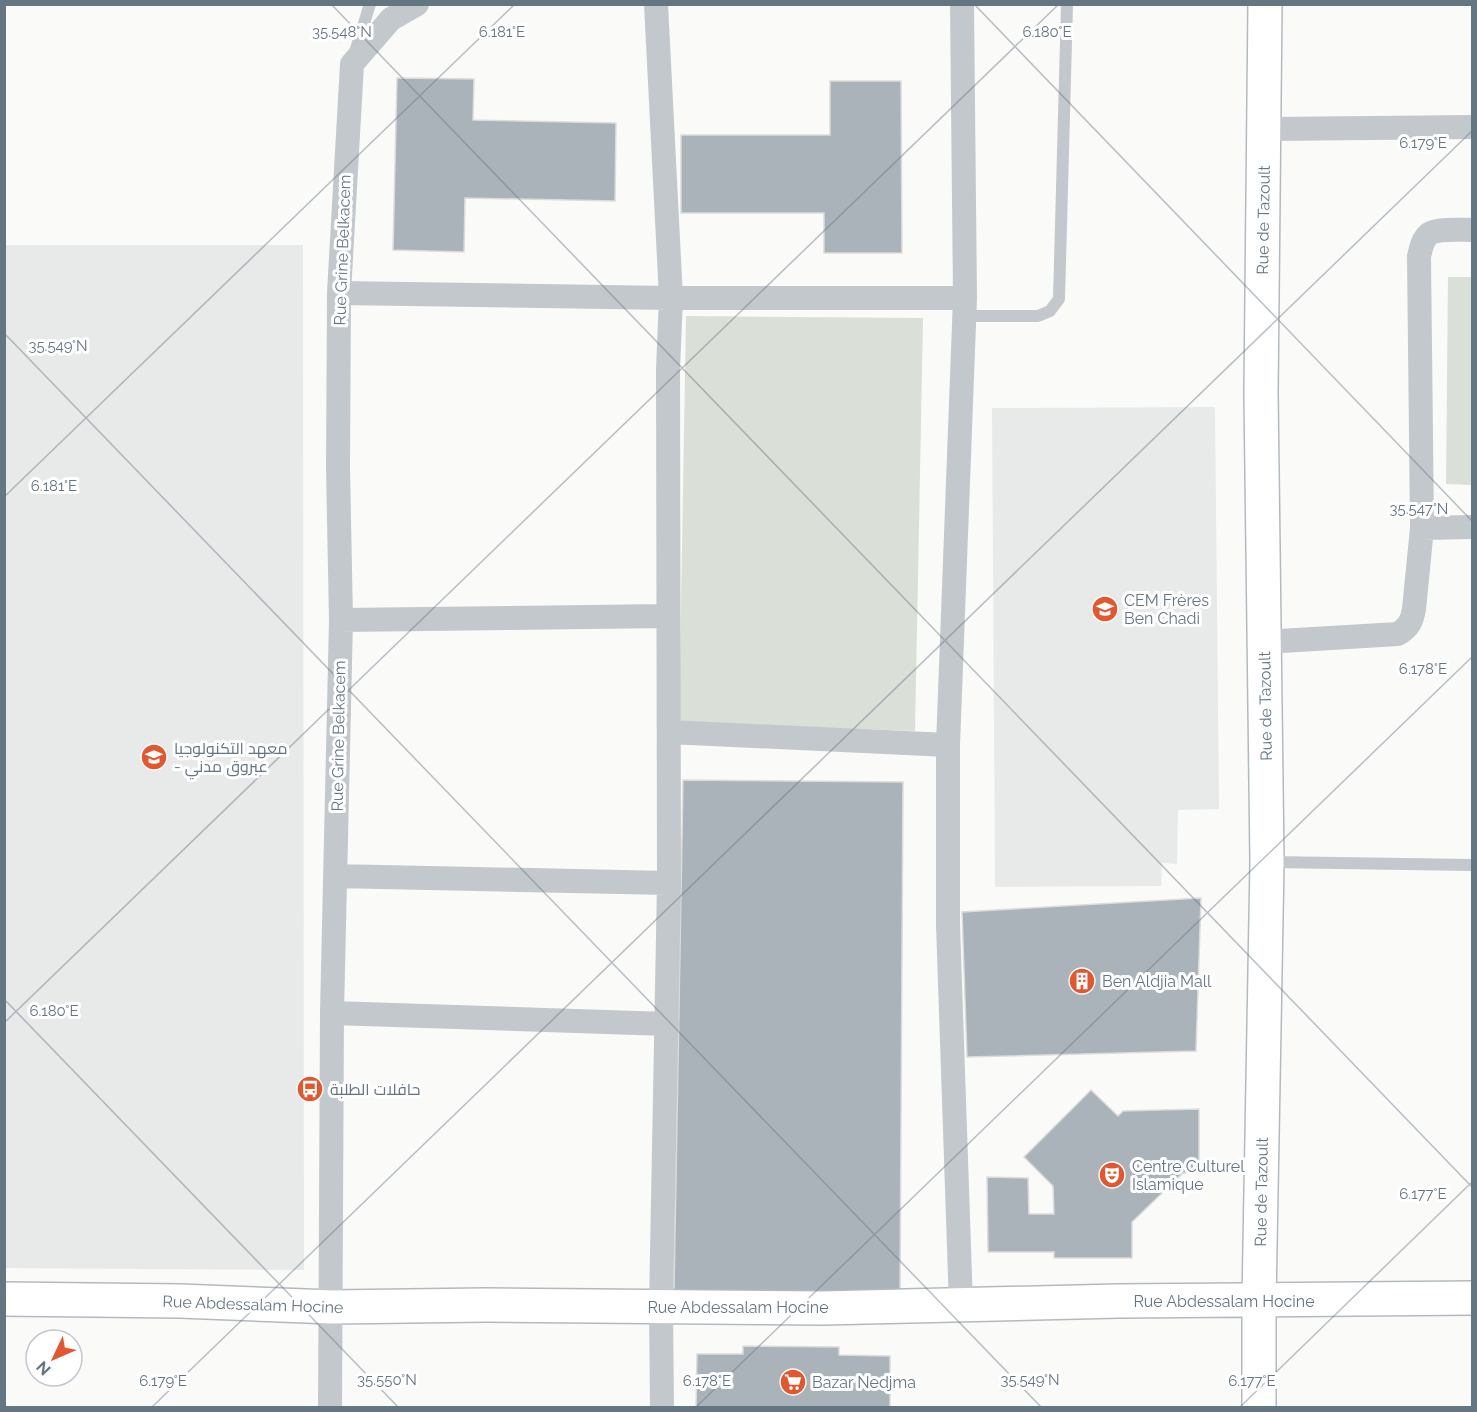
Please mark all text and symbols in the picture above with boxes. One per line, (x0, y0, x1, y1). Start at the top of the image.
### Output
text: 35.548°N (312, 23, 372, 41)
text: 6.181°E (479, 23, 525, 41)
text: 6.180°E (1022, 23, 1072, 41)
text: 6.179°E (1399, 134, 1447, 152)
street label: Rue de Tazoult (1253, 164, 1274, 275)
street label: Rue Grine Belkacem (330, 174, 355, 326)
text: 35.549°N (28, 337, 88, 355)
text: 6.181°E (31, 477, 77, 495)
text: 35.547°N (1390, 500, 1448, 518)
place label: CEM Frères Ben Chadi (1124, 591, 1209, 628)
school or university icon: CEM Frères Ben Chadi (1090, 594, 1120, 624)
street label: Rue de Tazoult (1255, 650, 1276, 761)
street label: Rue Grine Belkacem (328, 660, 349, 812)
text: 6.178°E (1399, 660, 1447, 678)
place label: معهد التكنولوجيا - عبروق مدني (174, 739, 288, 780)
school or university icon: معهد التكنولوجيا - عبروق مدني (139, 742, 169, 772)
building icon: Ben Aldjia Mall (1067, 966, 1097, 996)
place label: Ben Aldjia Mall (1102, 972, 1212, 991)
text: 6.180°E (29, 1002, 79, 1020)
bus stop icon: حافلات الطلبة (295, 1074, 325, 1104)
place label: حافلات الطلبة (330, 1080, 420, 1099)
street label: Rue de Tazoult (1251, 1136, 1272, 1247)
place label: Centre Culturel Islamique (1132, 1157, 1245, 1194)
theatre icon: Centre Culturel Islamique (1097, 1160, 1127, 1190)
text: 6.177°E (1399, 1185, 1447, 1203)
street label: Rue Abdessalam Hocine (162, 1292, 344, 1317)
street label: Rue Abdessalam Hocine (1133, 1292, 1315, 1311)
street label: Rue Abdessalam Hocine (647, 1298, 829, 1317)
north arrow (24, 1328, 84, 1388)
text: N (32, 1357, 55, 1379)
supermarket icon: Bazar Nedjma (778, 1367, 808, 1397)
text: 35.550°N (357, 1371, 417, 1389)
text: 35.549°N (1000, 1371, 1060, 1389)
text: 6.179°E (139, 1372, 187, 1390)
text: 6.178°E (683, 1372, 731, 1390)
text: 6.177°E (1228, 1372, 1276, 1390)
place label: Bazar Nedjma (812, 1373, 916, 1392)

